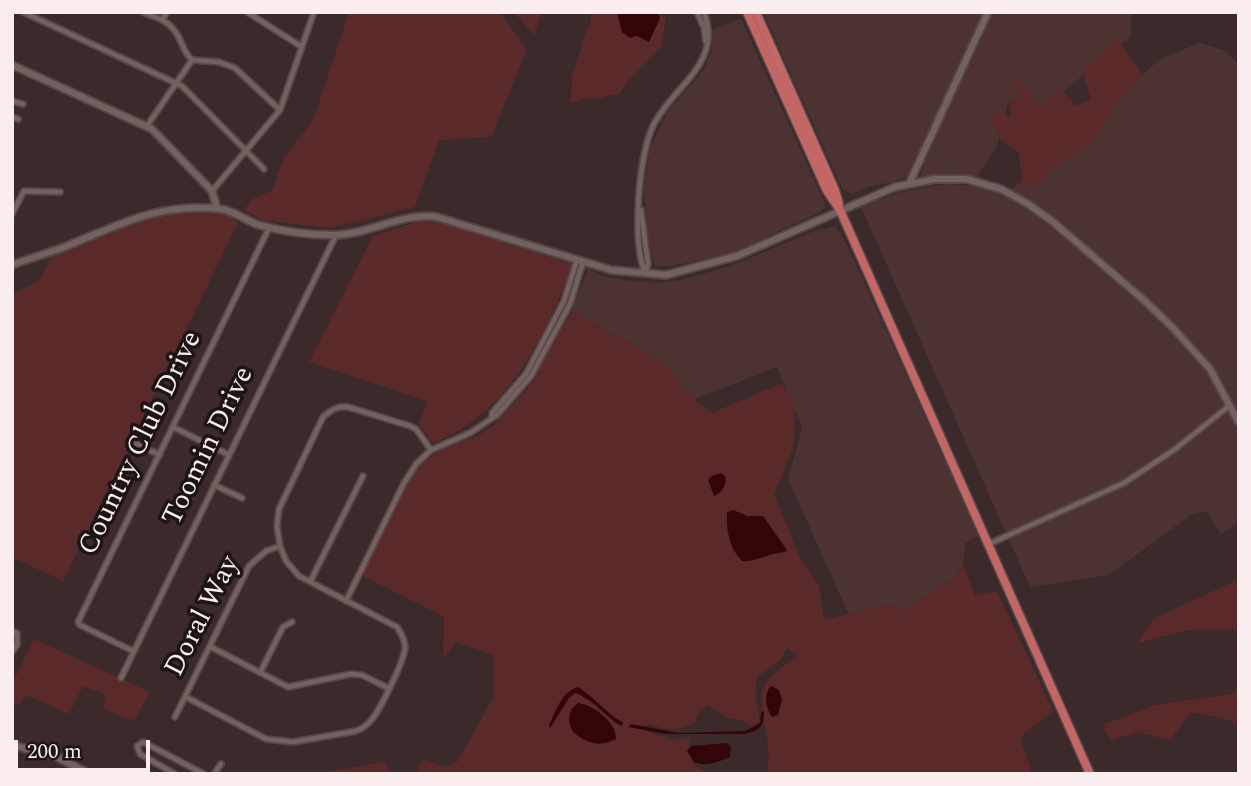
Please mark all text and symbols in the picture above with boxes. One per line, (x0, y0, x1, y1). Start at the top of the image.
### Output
street label: Country Club Drive (73, 327, 211, 561)
street label: Toomin Drive (157, 362, 263, 532)
street label: Doral Way (159, 551, 249, 683)
scale bar (18, 726, 154, 770)
text: 200 m (27, 736, 82, 768)

